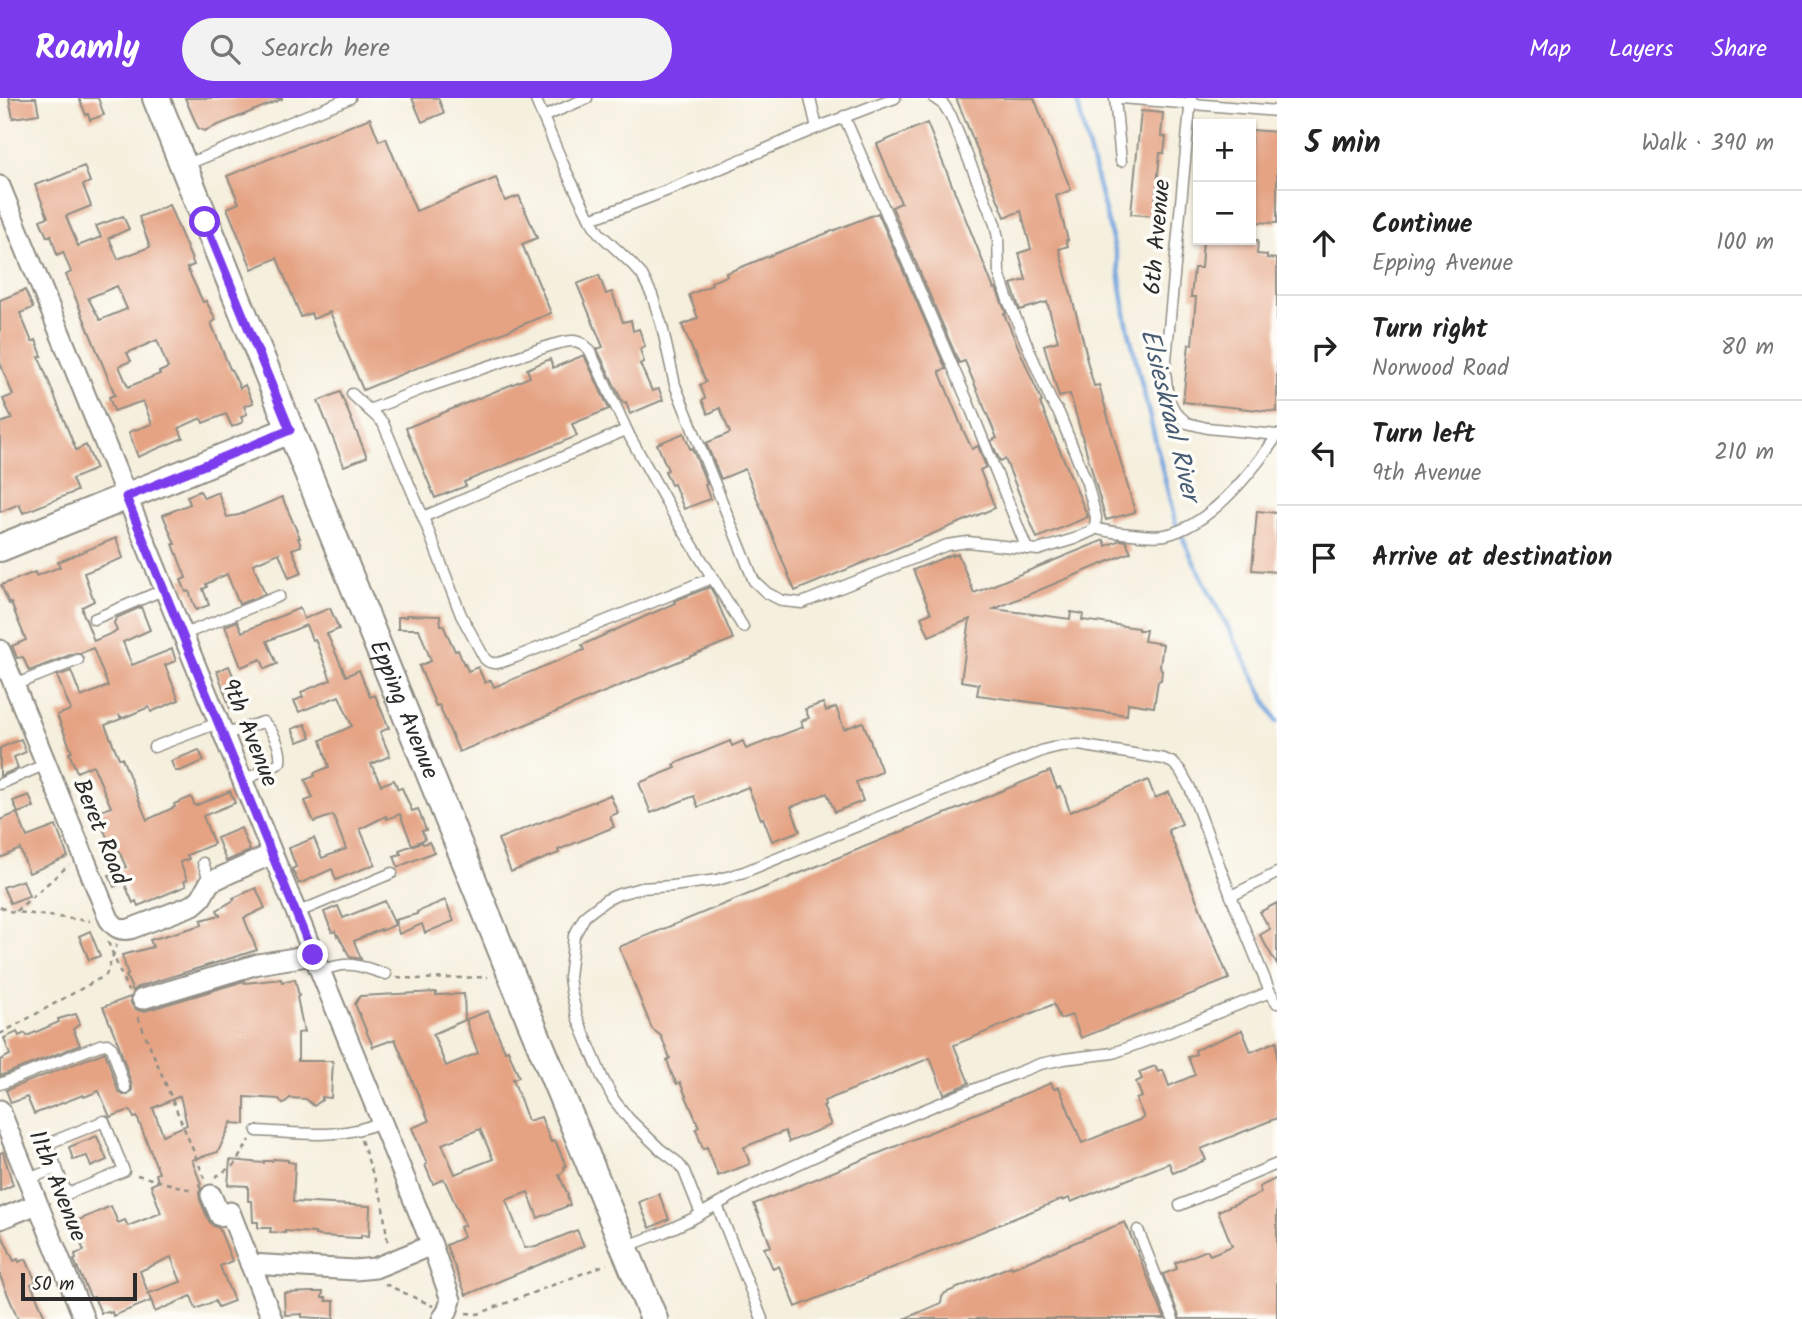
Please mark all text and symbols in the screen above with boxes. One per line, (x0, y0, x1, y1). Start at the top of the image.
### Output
search box (182, 18, 672, 81)
text: Roamly (35, 23, 140, 76)
text: Search here (262, 28, 390, 70)
icon: search (206, 30, 244, 68)
text: Map (1529, 30, 1571, 69)
text: Layers (1609, 30, 1673, 69)
text: Share (1711, 30, 1767, 69)
map controls (1193, 119, 1256, 245)
button: + (1193, 119, 1256, 182)
text: 5 min (1305, 120, 1381, 168)
text: Walk · 390 m (1642, 126, 1774, 162)
street label: 6th Avenue (1134, 177, 1182, 296)
button: − (1193, 182, 1256, 245)
text: Continue (1372, 204, 1473, 246)
route start (189, 206, 220, 237)
icon: ahead (1305, 224, 1343, 262)
text: 100 m (1716, 225, 1774, 261)
text: Epping Avenue (1372, 246, 1513, 282)
text: Turn right (1372, 309, 1488, 351)
water label: Elsieskraal River (1127, 324, 1212, 511)
icon: right (1305, 329, 1343, 367)
text: 80 m (1721, 330, 1774, 366)
text: Norwood Road (1372, 351, 1509, 387)
text: Turn left (1372, 414, 1475, 456)
icon: left (1305, 434, 1343, 472)
text: 210 m (1714, 435, 1774, 471)
text: 9th Avenue (1372, 456, 1481, 492)
text: Arrive at destination (1372, 537, 1612, 579)
icon: arrive (1305, 539, 1343, 577)
street label: Epping Avenue (358, 634, 450, 785)
street label: 9th Avenue (210, 673, 289, 793)
street label: Beret Road (61, 773, 139, 892)
route end (297, 939, 328, 970)
street label: 11th Avenue (17, 1124, 97, 1248)
scale bar (21, 1270, 136, 1302)
text: 50 m (32, 1270, 74, 1300)

